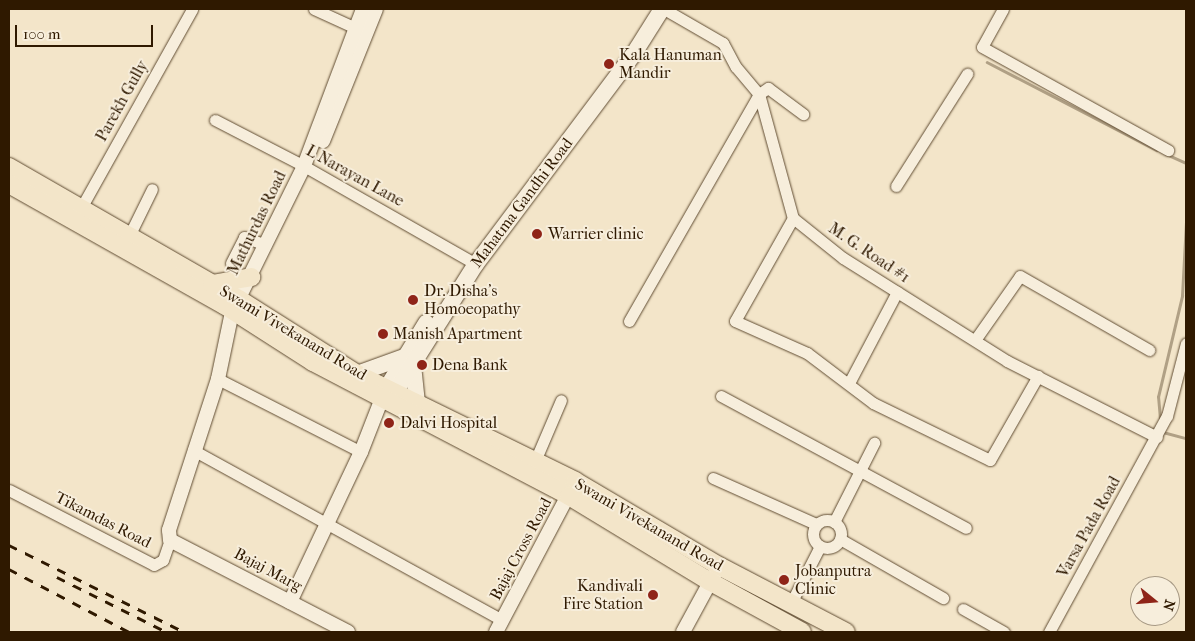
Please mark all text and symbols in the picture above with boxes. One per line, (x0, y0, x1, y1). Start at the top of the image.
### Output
scale bar (18, 15, 155, 47)
text: 100 m (23, 25, 61, 43)
place label: Kala Hanuman Mandir (619, 45, 722, 83)
street label: Parekh Gully (92, 57, 152, 145)
marker: Kala Hanuman Mandir (603, 58, 615, 70)
street label: Mahatma Gandhi Road (467, 134, 577, 272)
street label: L Narayan Lane (303, 141, 407, 211)
street label: Mathurdas Road (224, 168, 290, 278)
street label: M. G. Road #1 (825, 219, 913, 287)
place label: Warrier clinic (548, 224, 643, 244)
marker: Warrier clinic (530, 227, 544, 241)
street label: Swami Vivekanand Road (216, 281, 370, 385)
place label: Dr. Disha's Homoeopathy (424, 281, 521, 319)
marker: Dr. Disha's Homoeopathy (406, 293, 420, 307)
place label: Manish Apartment (393, 324, 522, 344)
marker: Manish Apartment (377, 328, 389, 340)
place label: Dena Bank (432, 355, 508, 375)
marker: Dena Bank (416, 359, 428, 371)
place label: Dalvi Hospital (400, 413, 497, 433)
marker: Dalvi Hospital (382, 416, 396, 430)
street label: Varsa Pada Road (1053, 473, 1125, 581)
street label: Swami Vivekanand Road (571, 475, 727, 575)
street label: Tikamdas Road (52, 488, 154, 552)
street label: Bajaj Cross Road (486, 495, 556, 603)
street label: Bajaj Marg (231, 544, 305, 596)
place label: Jobanputra Clinic (795, 561, 871, 599)
marker: Jobanputra Clinic (777, 573, 791, 587)
place label: Kandivali Fire Station (563, 576, 643, 614)
north arrow (1130, 576, 1180, 626)
marker: Kandivali Fire Station (647, 589, 659, 601)
text: N (1159, 598, 1179, 613)

